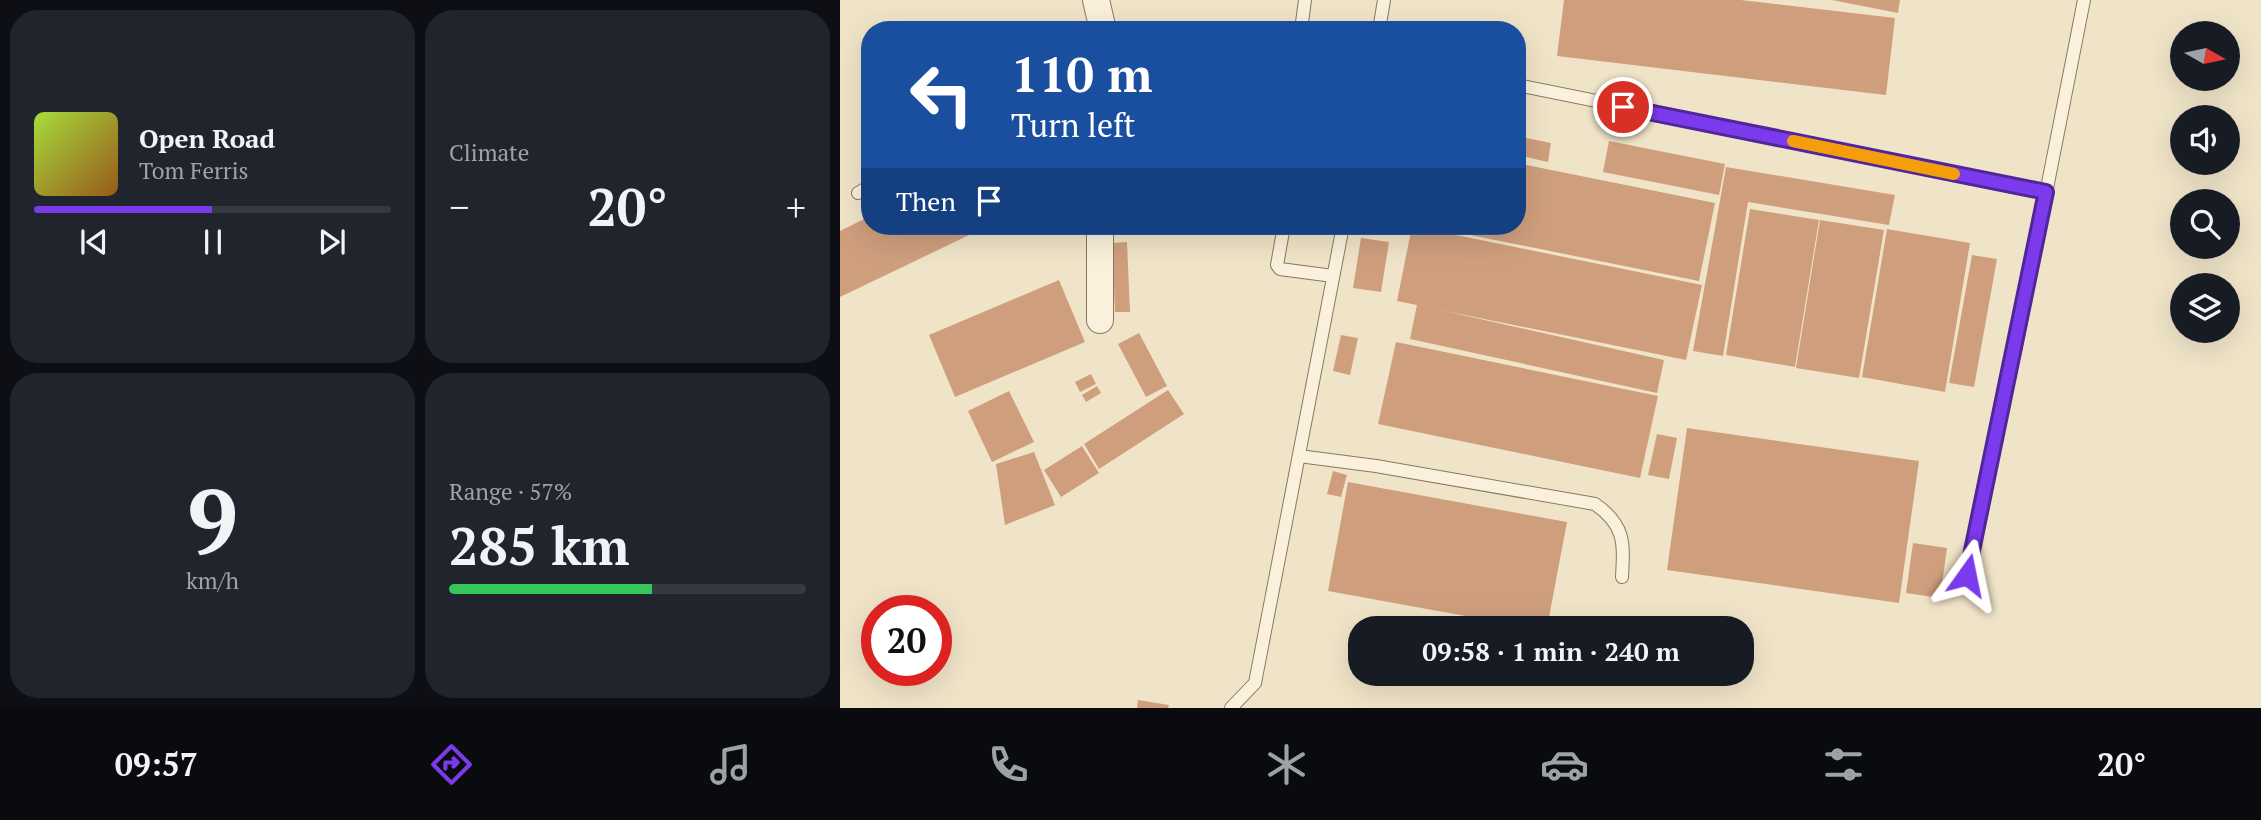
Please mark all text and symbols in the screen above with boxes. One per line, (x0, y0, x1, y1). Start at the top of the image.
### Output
north arrow (2170, 21, 2240, 91)
map controls (2170, 21, 2240, 343)
text: 110 m (1011, 41, 1153, 106)
icon: left (896, 49, 987, 140)
pin (1593, 77, 1653, 137)
icon: arrive (1604, 88, 1642, 126)
text: Turn left (1011, 104, 1135, 146)
button: sound (2170, 105, 2240, 175)
text: Open Road (139, 121, 275, 155)
text: Climate (449, 137, 529, 168)
text: Tom Ferris (139, 155, 249, 186)
text: 20° (587, 172, 668, 241)
text: − (449, 182, 469, 232)
text: + (786, 182, 806, 232)
icon: arrive (970, 182, 1008, 220)
text: Then (896, 184, 956, 218)
button: search (2170, 189, 2240, 259)
icon: previous (75, 223, 113, 261)
icon: pause (194, 223, 232, 261)
icon: next (313, 223, 351, 261)
button: layers (2170, 273, 2240, 343)
text: 9 (187, 459, 238, 580)
text: Range · 57% (449, 476, 572, 507)
text: 285 km (449, 511, 630, 580)
position arrow (1930, 538, 2004, 612)
text: km/h (186, 565, 239, 596)
speed limit sign: 20 (861, 595, 952, 686)
text: 09:58 · 1 min · 240 m (1422, 634, 1680, 668)
icon: directions (427, 740, 476, 789)
icon: music (706, 740, 755, 789)
icon: phone (984, 740, 1033, 789)
icon: climate (1262, 740, 1311, 789)
icon: car (1540, 740, 1589, 789)
icon: filters (1819, 740, 1868, 789)
text: 09:57 (115, 743, 198, 785)
text: 20° (2097, 743, 2146, 785)

